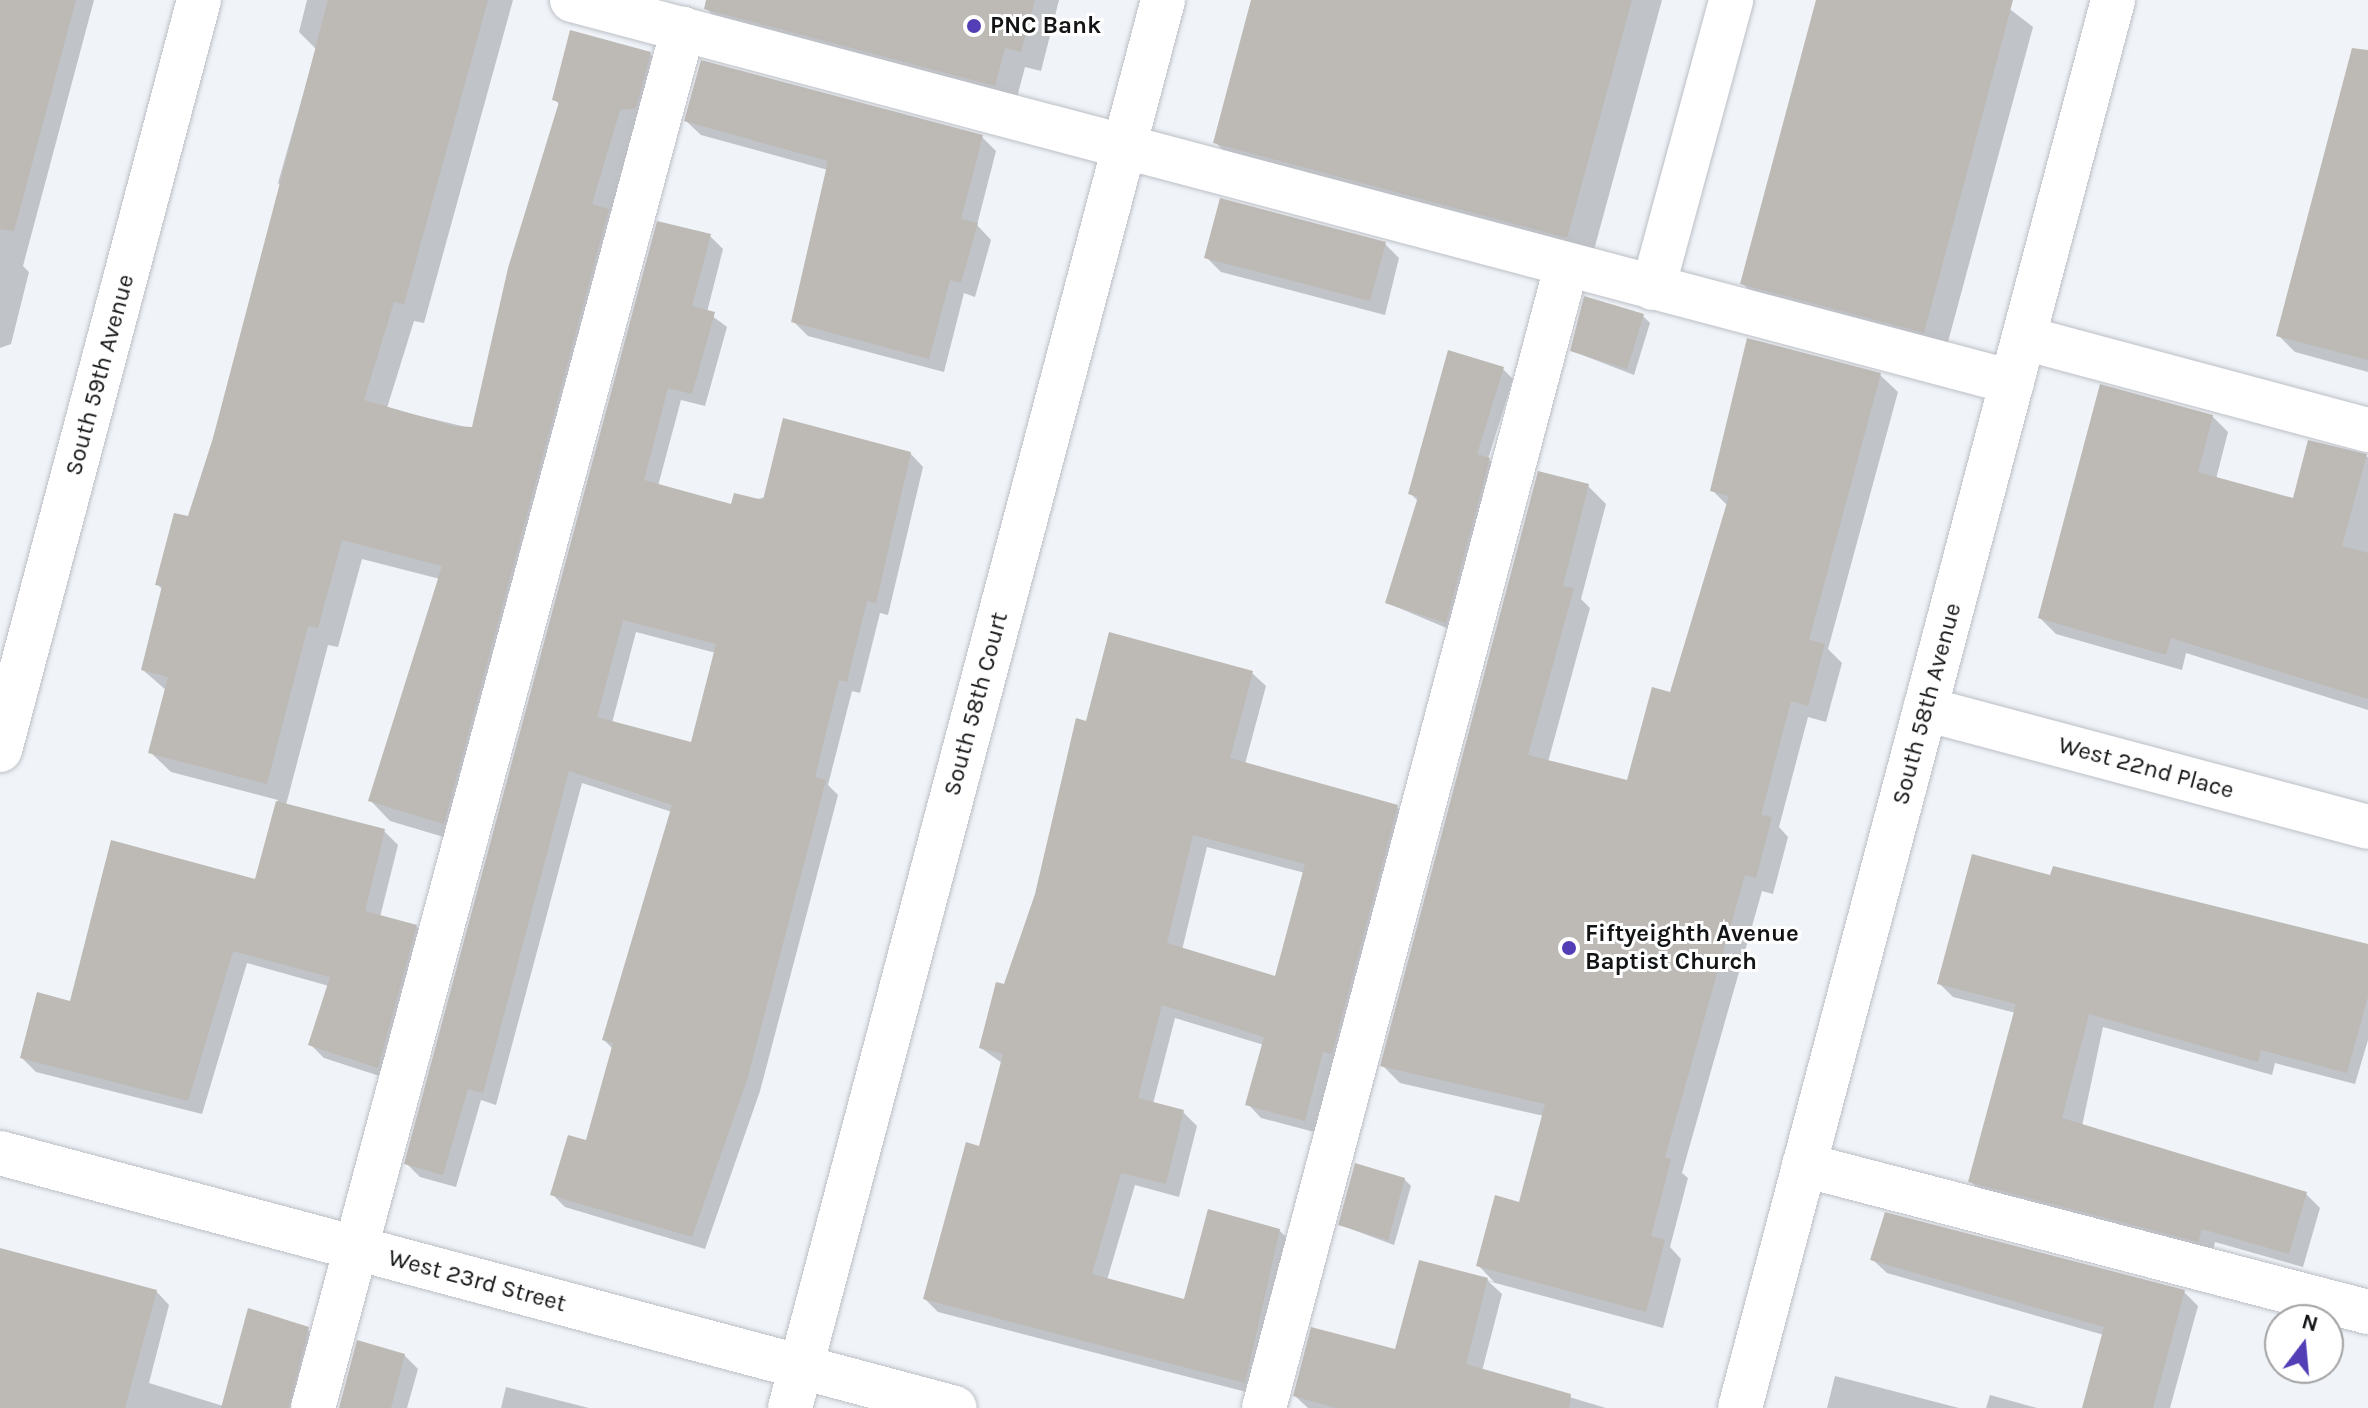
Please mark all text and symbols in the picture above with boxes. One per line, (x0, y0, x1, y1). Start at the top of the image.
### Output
place label: PNC Bank (990, 12, 1101, 40)
marker: PNC Bank (965, 17, 983, 35)
street label: South 59th Avenue (59, 271, 141, 479)
street label: South 58th Avenue (1886, 600, 1968, 808)
street label: South 58th Court (938, 609, 1014, 799)
street label: West 22nd Place (2055, 731, 2237, 805)
place label: Fiftyeighth Avenue Baptist Church (1585, 920, 1799, 976)
marker: Fiftyeighth Avenue Baptist Church (1560, 939, 1578, 957)
street label: West 23rd Street (385, 1243, 569, 1319)
north arrow (2264, 1304, 2344, 1384)
text: N (2299, 1308, 2321, 1338)

